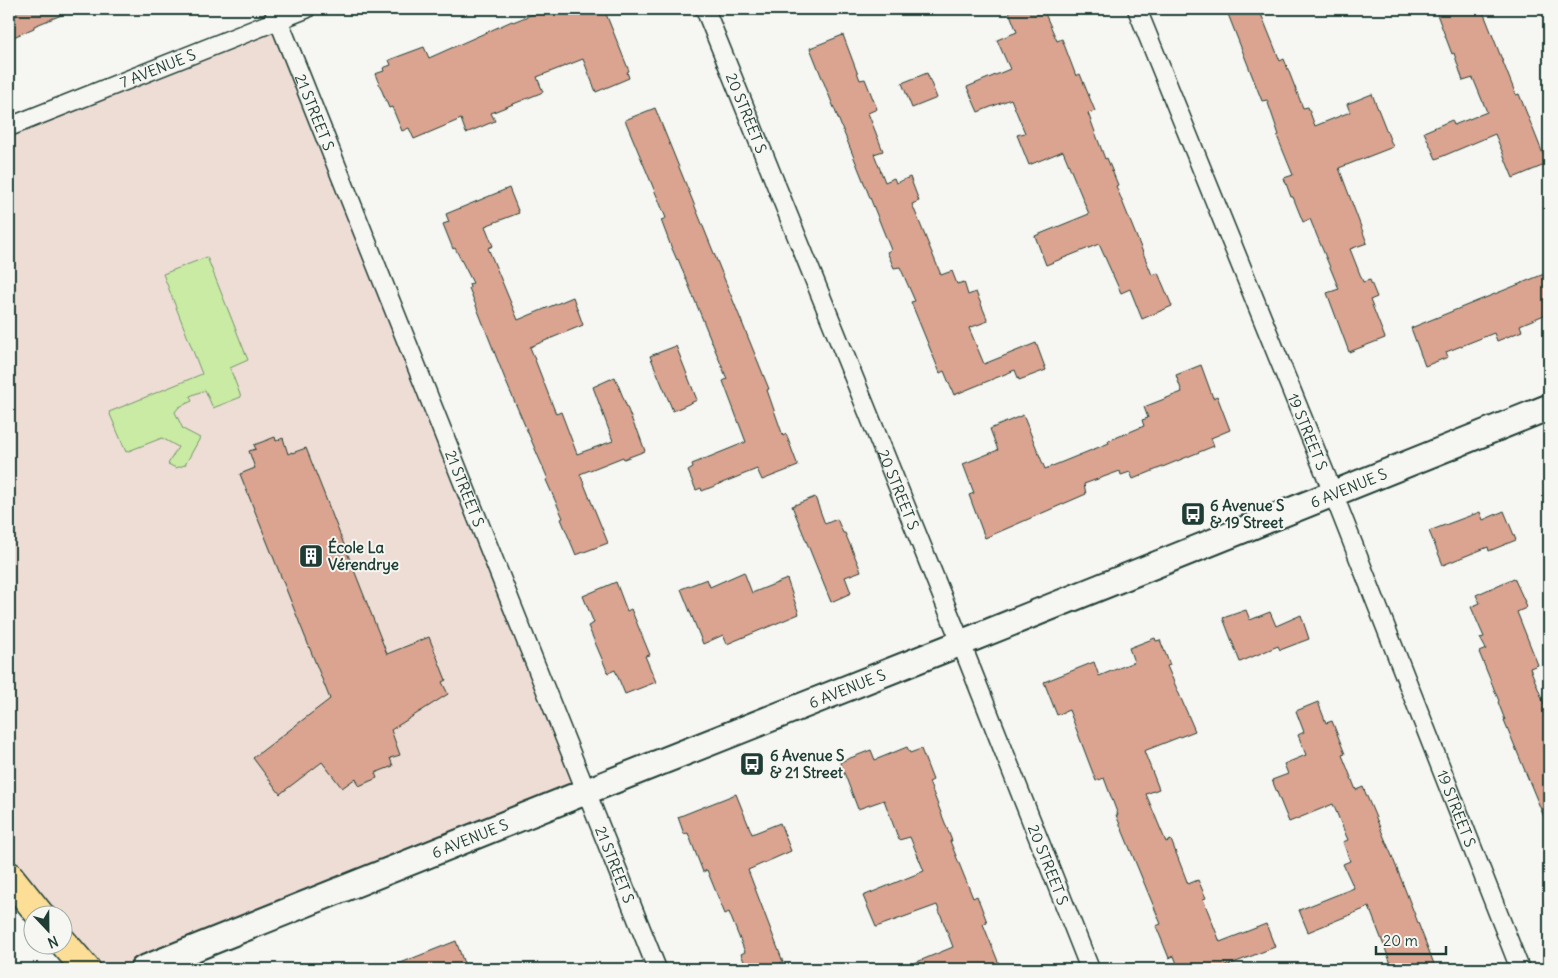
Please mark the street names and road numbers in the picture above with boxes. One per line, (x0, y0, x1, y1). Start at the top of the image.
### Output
street label: 7 AVENUE S (117, 44, 198, 91)
street label: 20 STREET S (722, 70, 772, 156)
street label: 21 STREET S (291, 71, 339, 153)
street label: 19 STREET S (1284, 390, 1332, 473)
street label: 20 STREET S (874, 446, 924, 532)
street label: 21 STREET S (441, 447, 489, 529)
street label: 6 AVENUE S (1307, 464, 1390, 511)
street label: 6 AVENUE S (806, 664, 888, 712)
street label: 19 STREET S (1433, 767, 1481, 850)
street label: 6 AVENUE S (429, 814, 511, 862)
street label: 20 STREET S (1024, 822, 1073, 907)
street label: 21 STREET S (591, 823, 639, 906)

